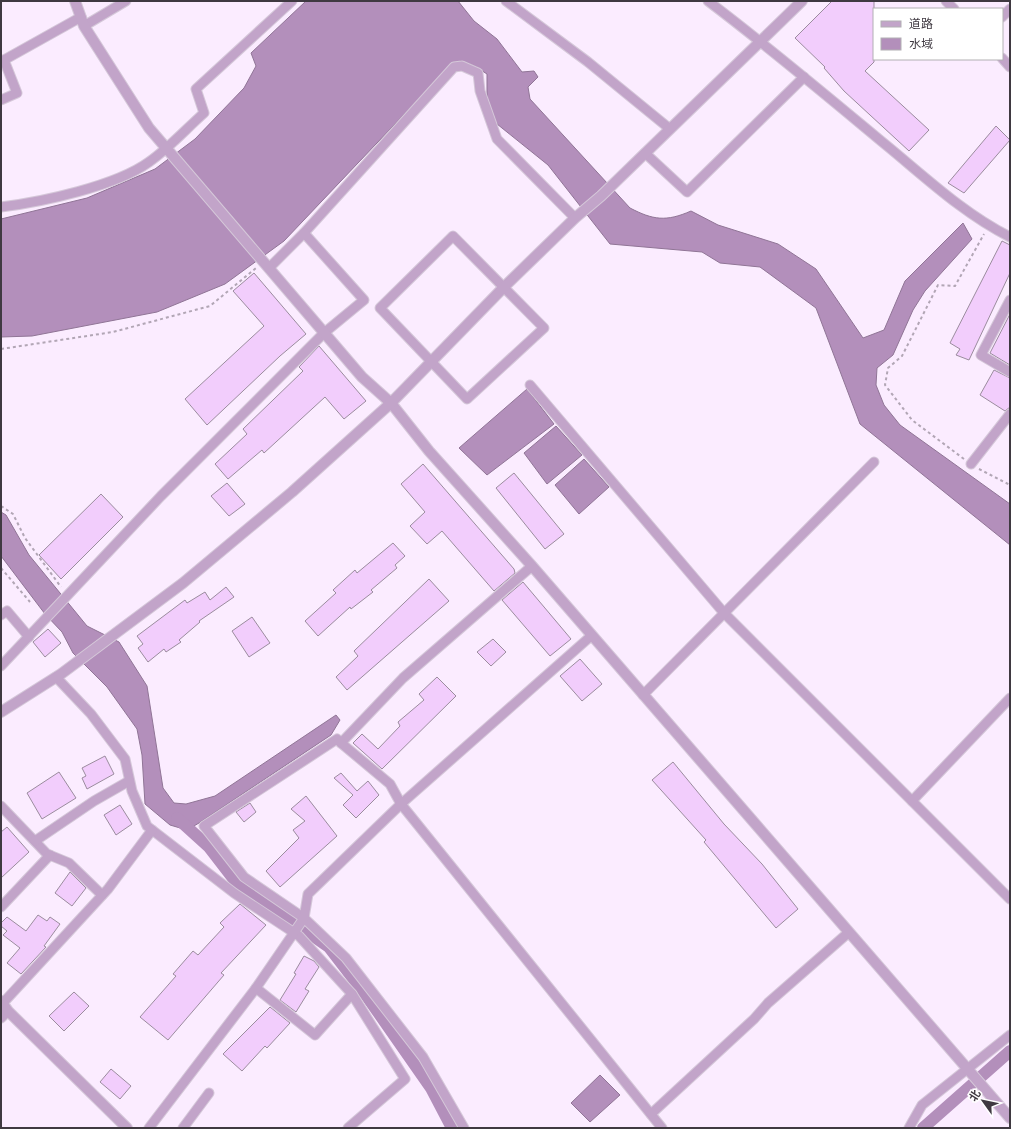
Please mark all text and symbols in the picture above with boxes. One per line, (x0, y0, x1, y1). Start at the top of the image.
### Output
legend (873, 8, 1003, 60)
text: 道路 (909, 17, 933, 32)
text: 水域 (909, 37, 933, 52)
north arrow (963, 1081, 1003, 1121)
text: 北 (967, 1088, 983, 1104)

